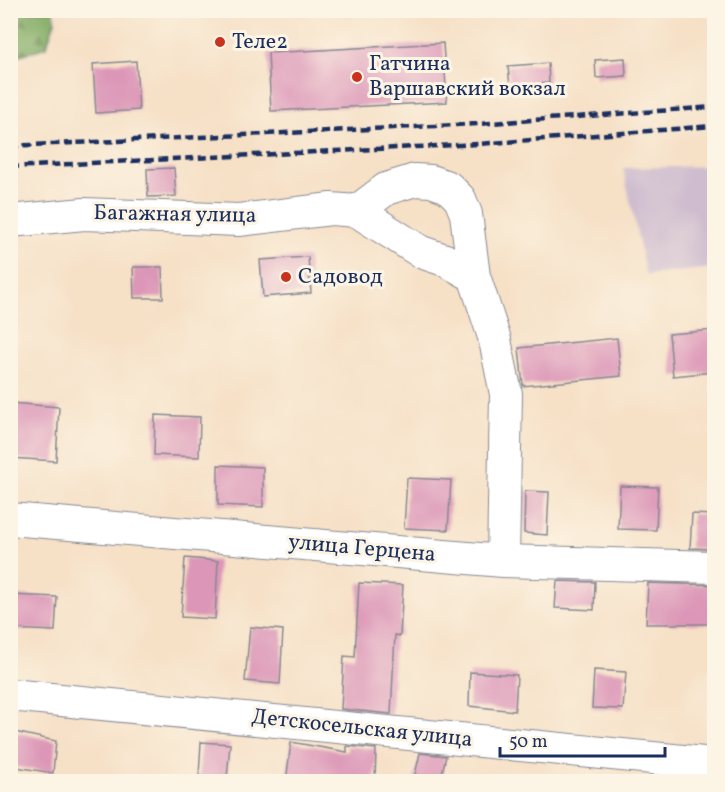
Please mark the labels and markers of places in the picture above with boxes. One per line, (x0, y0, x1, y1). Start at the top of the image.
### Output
place label: Теле2 (232, 27, 288, 58)
marker: Теле2 (213, 35, 227, 49)
place label: Гатчина Варшавский вокзал (369, 49, 566, 105)
marker: Гатчина Варшавский вокзал (350, 70, 364, 84)
place label: Садовод (298, 262, 383, 293)
marker: Садовод (279, 270, 293, 284)

